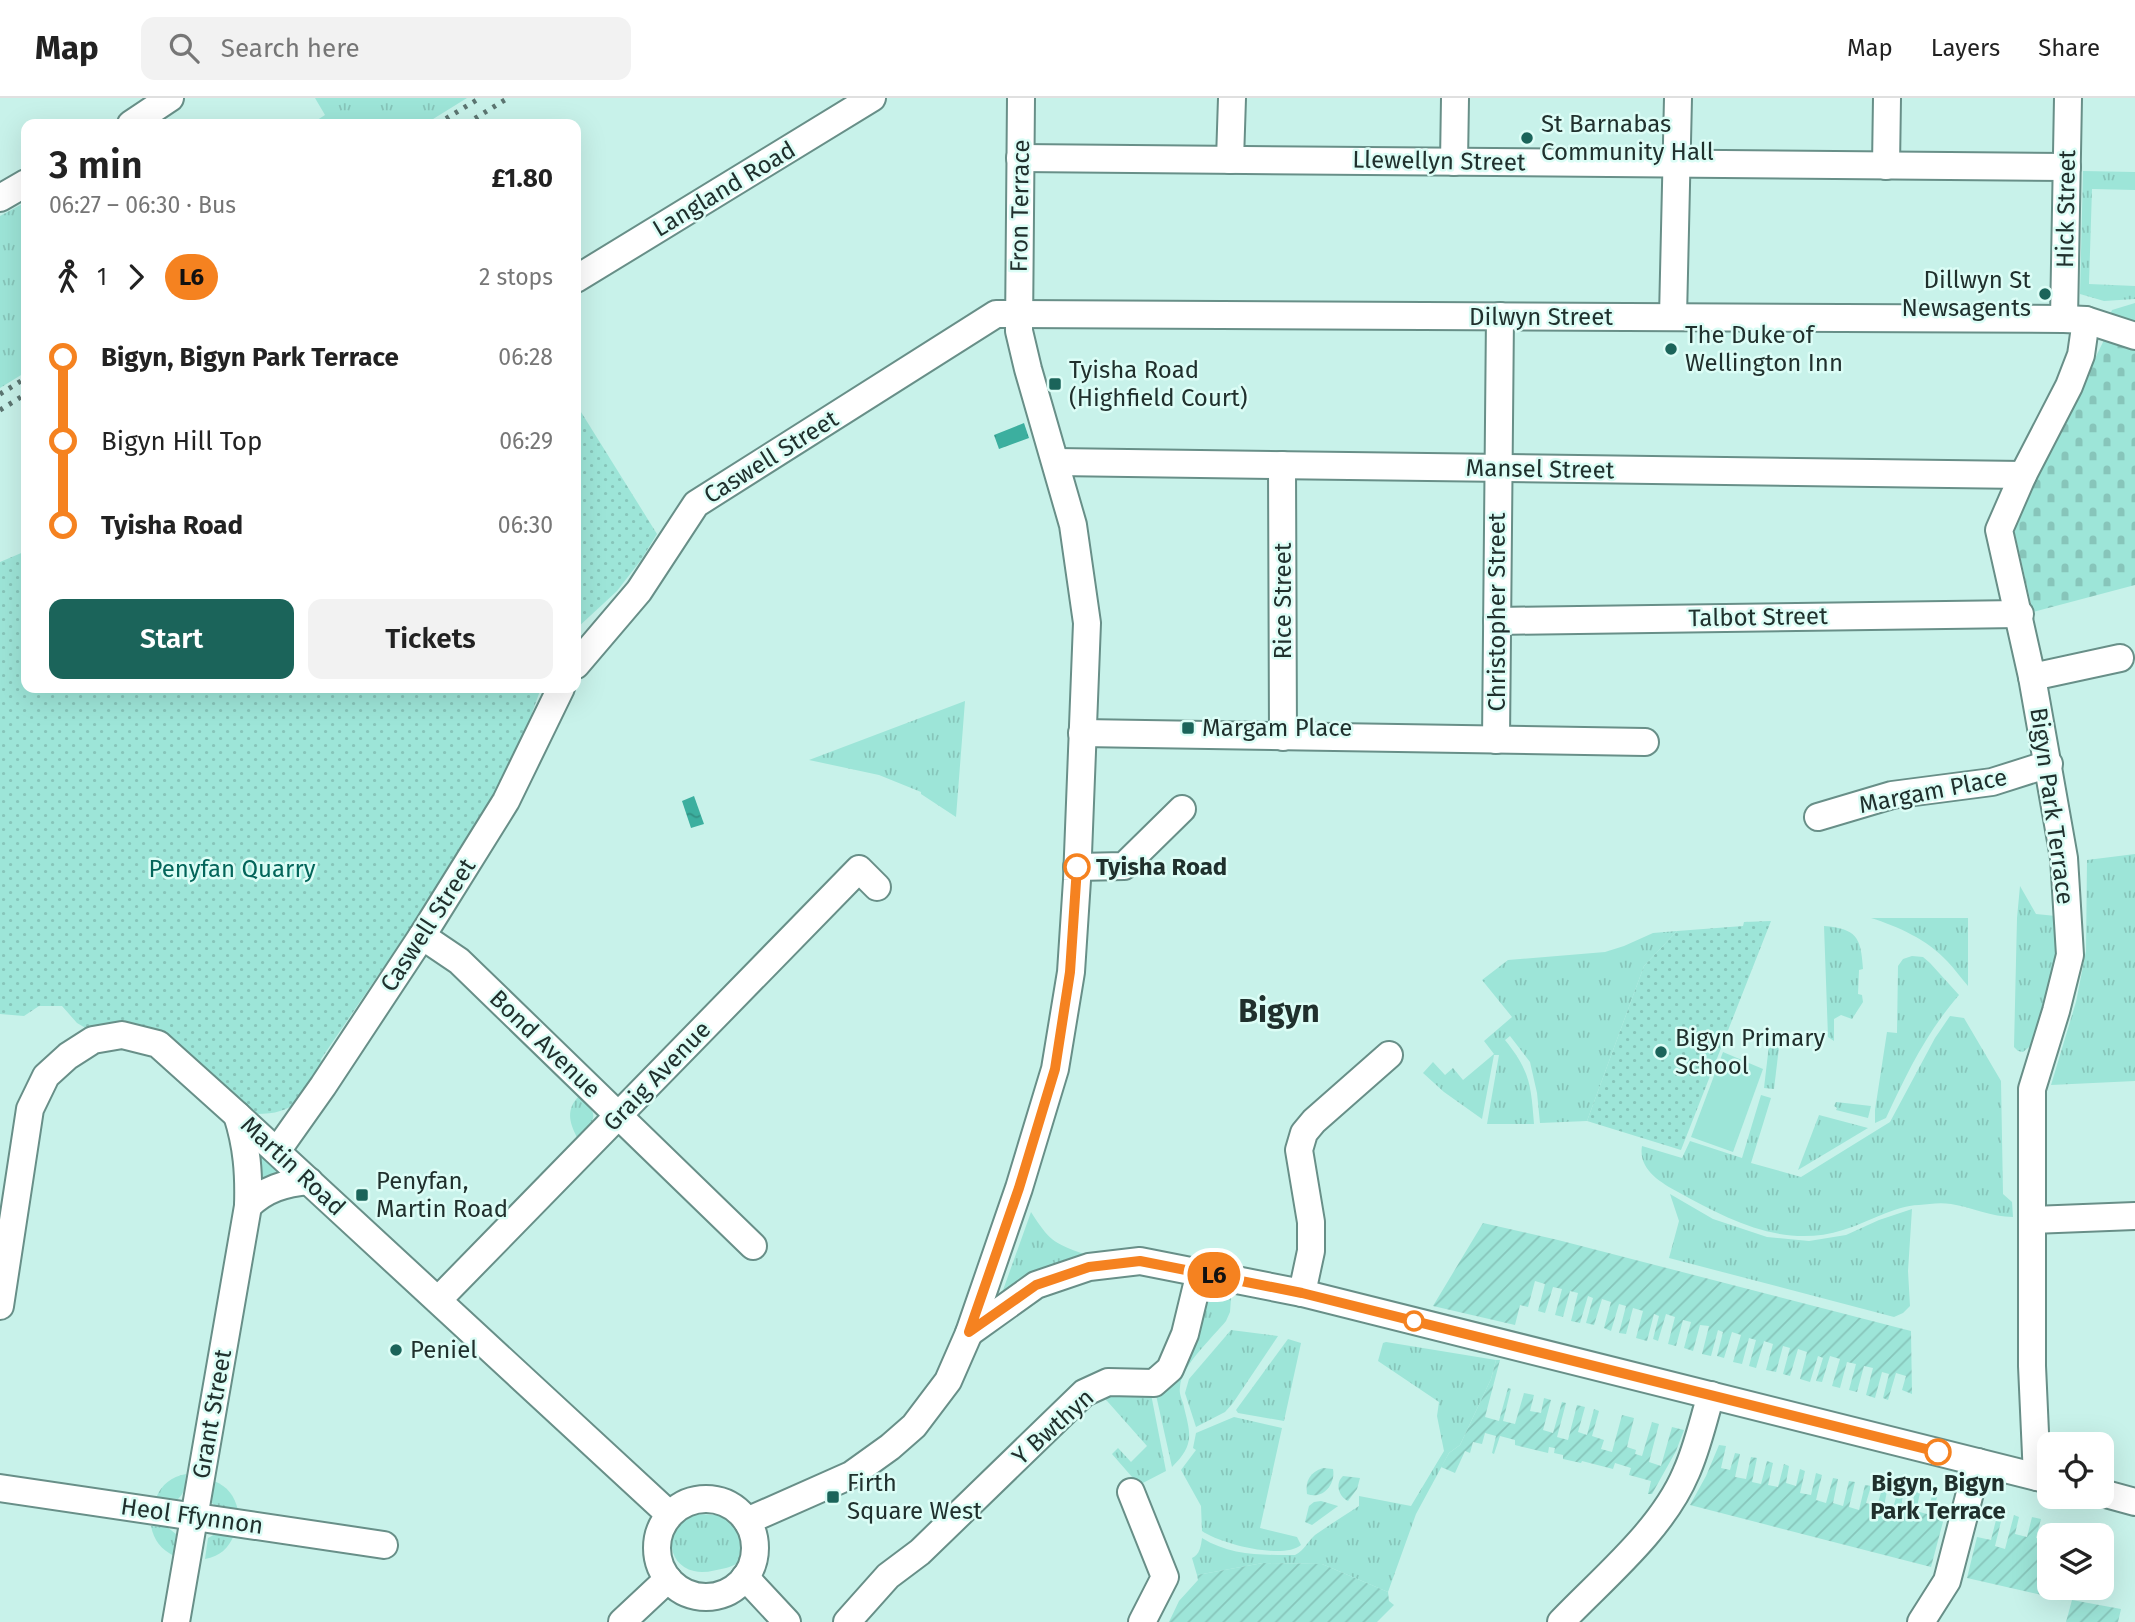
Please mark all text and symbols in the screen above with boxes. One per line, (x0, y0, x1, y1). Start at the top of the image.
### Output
search box (141, 17, 631, 80)
text: Map (35, 28, 99, 68)
icon: search (165, 29, 203, 67)
text: Search here (221, 33, 360, 64)
text: Map (1847, 34, 1893, 62)
text: Layers (1931, 34, 2000, 62)
text: Share (2038, 34, 2100, 62)
place label: St Barnabas Community Hall (1541, 110, 1714, 166)
marker: St Barnabas Community Hall (1519, 130, 1535, 146)
street label: Langland Road (648, 135, 800, 243)
street label: Fron Terrace (1005, 139, 1035, 273)
text: 3 min (49, 142, 143, 188)
street label: Llewellyn Street (1352, 145, 1526, 177)
street label: Hick Street (2051, 149, 2081, 268)
text: £1.80 (491, 163, 553, 194)
text: 06:27 – 06:30 · Bus (49, 191, 236, 219)
icon: walk (49, 258, 87, 296)
icon: forward (117, 258, 155, 296)
text: 1 (97, 263, 107, 291)
text: L6 (179, 263, 204, 291)
text: 2 stops (479, 263, 553, 291)
place label: Dillwyn St Newsagents (1901, 266, 2031, 322)
marker: Dillwyn St Newsagents (2037, 286, 2053, 302)
street label: Dilwyn Street (1469, 303, 1613, 331)
place label: The Duke of Wellington Inn (1685, 321, 1843, 377)
marker: The Duke of Wellington Inn (1663, 341, 1679, 357)
text: Bigyn, Bigyn Park Terrace (101, 342, 399, 373)
text: 06:28 (498, 343, 553, 371)
place label: Tyisha Road (Highfield Court) (1069, 356, 1248, 412)
marker: Tyisha Road (Highfield Court) (1047, 376, 1063, 392)
street label: Caswell Street (699, 404, 844, 509)
text: Bigyn Hill Top (101, 426, 262, 457)
text: 06:29 (499, 427, 553, 455)
street label: Mansel Street (1465, 454, 1615, 484)
text: Tyisha Road (101, 510, 243, 541)
text: 06:30 (498, 511, 553, 539)
street label: Christopher Street (1483, 512, 1511, 711)
street label: Rice Street (1269, 542, 1297, 659)
button: Start (49, 599, 294, 679)
button: Tickets (308, 599, 553, 679)
street label: Talbot Street (1688, 602, 1828, 632)
street label: Bigyn Park Terrace (2024, 706, 2080, 906)
place label: Margam Place (1202, 714, 1352, 742)
marker: Margam Place (1180, 720, 1196, 736)
street label: Margam Place (1857, 763, 2009, 819)
street label: Caswell Street (375, 853, 482, 997)
place label: Tyisha Road (1096, 853, 1227, 881)
marker: Tyisha Road (1064, 854, 1090, 880)
park label: Penyfan Quarry (149, 855, 316, 883)
street label: Bond Avenue (484, 984, 606, 1104)
district label: Bigyn (1238, 992, 1320, 1030)
street label: Graig Avenue (598, 1015, 716, 1137)
place label: Bigyn Primary School (1675, 1024, 1825, 1080)
marker: Bigyn Primary School (1653, 1044, 1669, 1060)
street label: Martin Road (235, 1111, 351, 1221)
place label: Penyfan, Martin Road (376, 1167, 508, 1223)
marker: Penyfan, Martin Road (354, 1187, 370, 1203)
line badge: L6 (1182, 1252, 1246, 1298)
text: L6 (1201, 1261, 1227, 1289)
unlabelled marker (1404, 1311, 1424, 1331)
place label: Peniel (410, 1336, 477, 1364)
marker: Peniel (388, 1342, 404, 1358)
street label: Grant Street (187, 1347, 237, 1481)
street label: Y Bwthyn (1007, 1383, 1099, 1471)
map controls (2037, 1432, 2114, 1600)
button: locate (2037, 1432, 2114, 1509)
marker: Bigyn, Bigyn Park Terrace (1925, 1439, 1951, 1465)
place label: Firth Square West (847, 1469, 982, 1525)
place label: Bigyn, Bigyn Park Terrace (1870, 1469, 2006, 1525)
marker: Firth Square West (825, 1489, 841, 1505)
street label: Heol Ffynnon (119, 1492, 265, 1540)
button: layers (2037, 1523, 2114, 1600)

